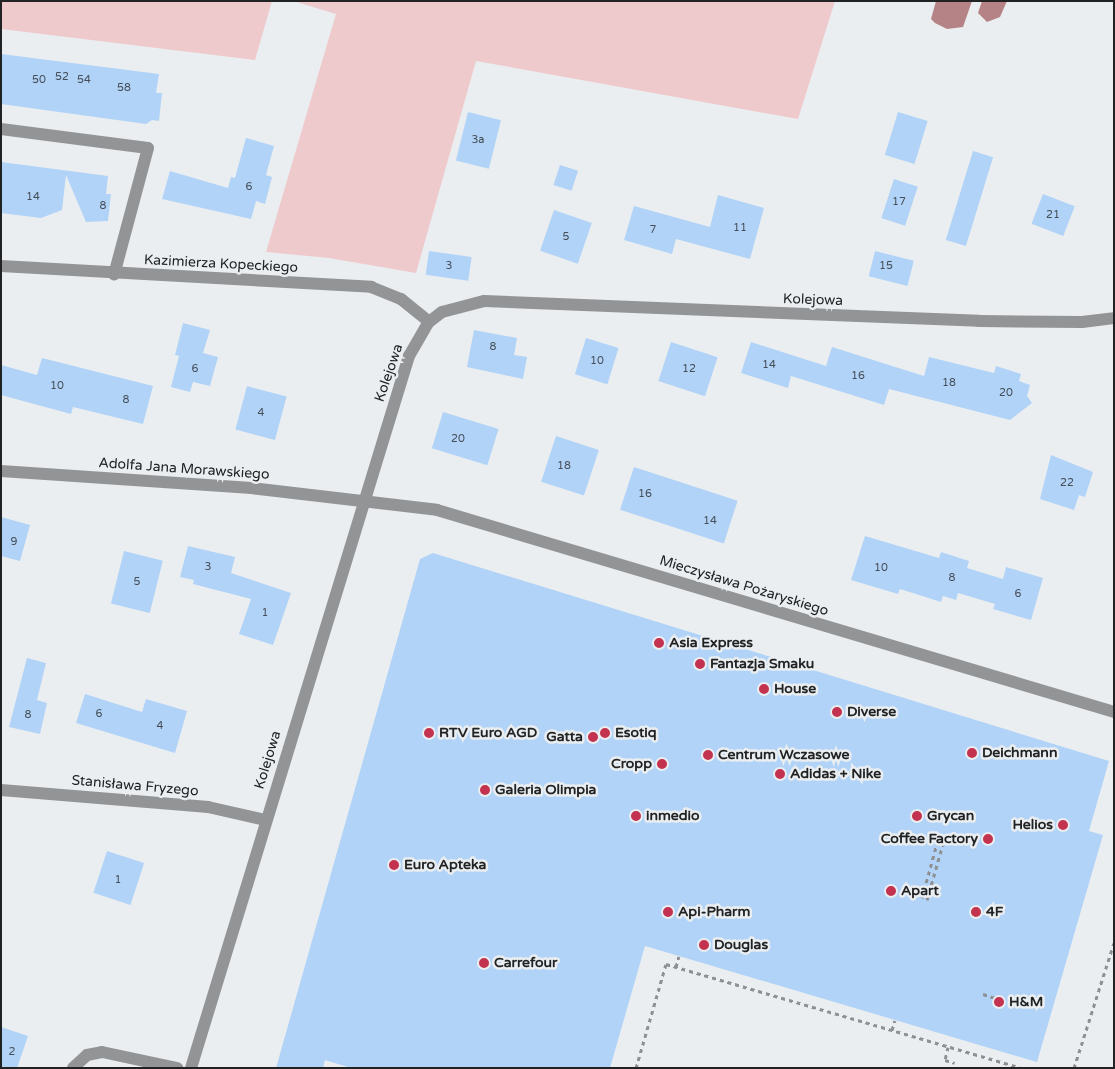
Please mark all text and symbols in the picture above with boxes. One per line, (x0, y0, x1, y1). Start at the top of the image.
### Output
house number: 52 (55, 70, 69, 84)
house number: 50 (32, 73, 46, 87)
house number: 54 (77, 73, 91, 87)
house number: 58 (117, 81, 131, 95)
house number: 3a (471, 133, 485, 147)
house number: 6 (246, 180, 252, 194)
house number: 14 (26, 190, 40, 204)
house number: 17 (892, 195, 906, 209)
house number: 8 (100, 199, 106, 213)
house number: 21 (1046, 208, 1060, 222)
house number: 11 (733, 221, 747, 235)
house number: 7 (650, 223, 656, 237)
house number: 5 (563, 230, 569, 244)
street label: Kazimierza Kopeckiego (144, 252, 298, 276)
house number: 3 (446, 259, 452, 273)
house number: 15 (879, 259, 893, 273)
street label: Kolejowa (783, 291, 843, 309)
house number: 8 (490, 340, 496, 354)
street label: Kolejowa (371, 342, 407, 404)
house number: 10 (590, 354, 604, 368)
house number: 14 (762, 358, 776, 372)
house number: 6 (192, 362, 198, 376)
house number: 12 (682, 362, 696, 376)
house number: 16 (851, 369, 865, 383)
house number: 18 (942, 376, 956, 390)
house number: 10 (50, 379, 64, 393)
house number: 20 (999, 386, 1013, 400)
house number: 8 (123, 393, 129, 407)
house number: 4 (258, 406, 264, 420)
house number: 20 (451, 432, 465, 446)
street label: Adolfa Jana Morawskiego (98, 455, 270, 483)
house number: 18 (557, 459, 571, 473)
house number: 22 (1060, 476, 1074, 490)
house number: 16 (638, 487, 652, 501)
house number: 14 (703, 514, 717, 528)
house number: 9 (11, 535, 17, 549)
street label: Mieczysława Pożaryskiego (657, 552, 831, 620)
house number: 3 (205, 560, 211, 574)
house number: 10 (874, 561, 888, 575)
house number: 8 (949, 571, 955, 585)
house number: 5 (134, 575, 140, 589)
house number: 6 (1015, 587, 1021, 601)
house number: 1 (262, 606, 268, 620)
place label: Asia Express (669, 635, 753, 651)
marker: Asia Express (653, 637, 665, 649)
place label: Fantazja Smaku (710, 656, 814, 672)
marker: Fantazja Smaku (694, 658, 706, 670)
place label: House (774, 681, 816, 697)
marker: House (758, 683, 770, 695)
place label: Diverse (847, 704, 896, 720)
marker: Diverse (831, 706, 843, 718)
house number: 6 (96, 707, 102, 721)
house number: 8 (25, 708, 31, 722)
house number: 4 (157, 719, 163, 733)
place label: RTV Euro AGD (439, 725, 537, 741)
place label: Esotiq (615, 725, 657, 741)
marker: RTV Euro AGD (423, 727, 435, 739)
marker: Esotiq (599, 727, 611, 739)
street label: Kolejowa (251, 729, 285, 791)
place label: Gatta (546, 729, 583, 745)
marker: Gatta (587, 731, 599, 743)
place label: Deichmann (982, 745, 1057, 761)
place label: Centrum Wczasowe (718, 747, 849, 763)
marker: Deichmann (966, 747, 978, 759)
marker: Centrum Wczasowe (702, 749, 714, 761)
place label: Cropp (611, 756, 652, 772)
marker: Cropp (656, 758, 668, 770)
place label: Adidas + Nike (790, 766, 881, 782)
marker: Adidas + Nike (774, 768, 786, 780)
street label: Stanisława Fryzego (71, 772, 199, 800)
place label: Galeria Olimpia (495, 782, 596, 798)
marker: Galeria Olimpia (479, 784, 491, 796)
place label: inmedio (646, 808, 700, 824)
place label: Grycan (927, 808, 974, 824)
marker: inmedio (630, 810, 642, 822)
marker: Grycan (911, 810, 923, 822)
place label: Helios (1012, 817, 1053, 833)
marker: Helios (1057, 819, 1069, 831)
place label: Coffee Factory (881, 831, 978, 847)
marker: Coffee Factory (982, 833, 994, 845)
place label: Euro Apteka (404, 857, 486, 873)
marker: Euro Apteka (388, 859, 400, 871)
house number: 1 (115, 873, 121, 887)
place label: Apart (901, 883, 939, 899)
marker: Apart (885, 885, 897, 897)
place label: Api-Pharm (678, 904, 750, 920)
place label: 4F (986, 904, 1003, 920)
marker: Api-Pharm (662, 906, 674, 918)
marker: 4F (970, 906, 982, 918)
place label: Douglas (714, 937, 768, 953)
marker: Douglas (698, 939, 710, 951)
place label: Carrefour (494, 955, 557, 971)
marker: Carrefour (478, 957, 490, 969)
place label: H&M (1009, 994, 1043, 1010)
marker: H&M (993, 996, 1005, 1008)
house number: 2 (9, 1045, 15, 1059)

